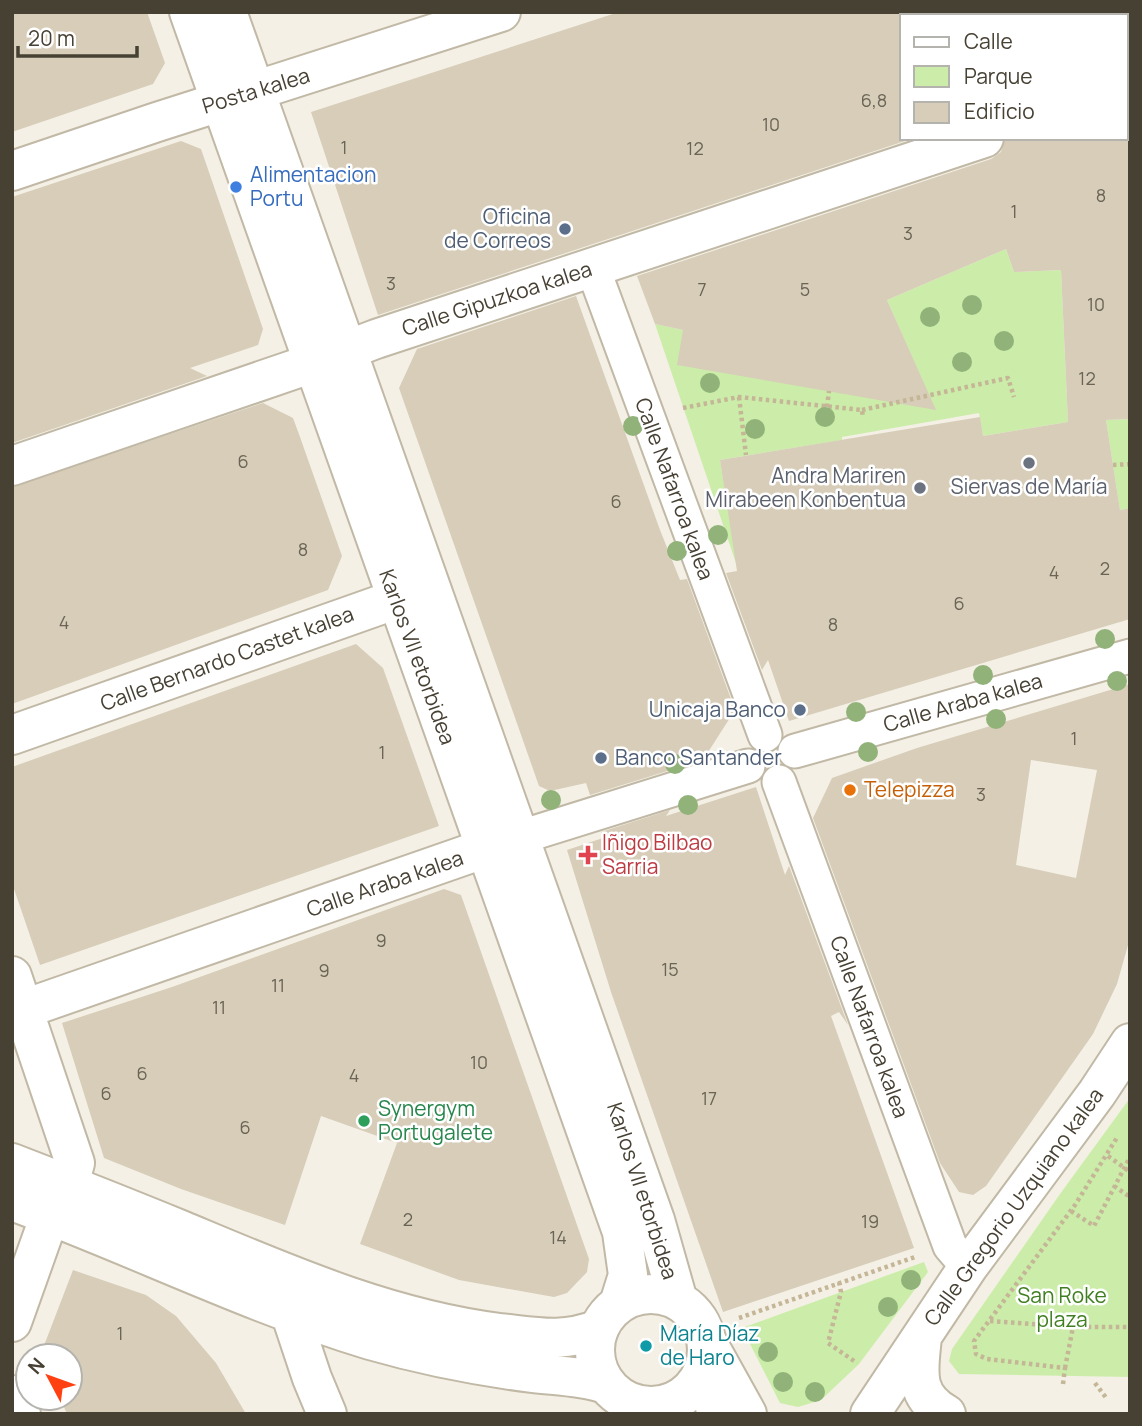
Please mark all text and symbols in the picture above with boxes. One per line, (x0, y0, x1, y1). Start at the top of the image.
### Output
scale bar (18, 14, 136, 58)
legend (900, 14, 1128, 140)
text: 20 m (28, 24, 75, 52)
text: Calle (964, 27, 1013, 55)
street label: Posta kalea (199, 60, 313, 120)
text: Parque (964, 62, 1033, 90)
house number: 6,8 (861, 88, 887, 112)
text: Edificio (964, 97, 1035, 125)
house number: 10 (762, 112, 780, 136)
house number: 1 (340, 135, 348, 159)
house number: 12 (686, 136, 704, 160)
place label: Alimentacion Portu (250, 160, 376, 212)
marker: Alimentacion Portu (228, 179, 244, 195)
house number: 8 (1096, 183, 1106, 207)
house number: 1 (1010, 199, 1018, 223)
place label: Oficina de Correos (444, 202, 551, 254)
marker: Oficina de Correos (557, 221, 573, 237)
house number: 3 (903, 221, 913, 245)
street label: Calle Gipuzkoa kalea (398, 254, 595, 342)
house number: 3 (386, 271, 396, 295)
house number: 7 (697, 277, 707, 301)
house number: 5 (800, 277, 810, 301)
house number: 10 (1087, 292, 1105, 316)
house number: 12 (1078, 366, 1096, 390)
street label: Calle Nafarroa kalea (629, 394, 721, 584)
house number: 6 (237, 449, 249, 473)
marker: Siervas de María (1021, 455, 1037, 471)
place label: Andra Mariren Mirabeen Konbentua (705, 461, 906, 513)
place label: Siervas de María (951, 472, 1108, 500)
marker: Andra Mariren Mirabeen Konbentua (912, 480, 928, 496)
house number: 6 (610, 489, 622, 513)
house number: 8 (298, 537, 308, 561)
house number: 2 (1100, 556, 1110, 580)
house number: 4 (1049, 560, 1059, 584)
street label: Karlos VII etorbidea (373, 565, 463, 748)
house number: 6 (953, 591, 965, 615)
street label: Calle Bernardo Castet kalea (96, 599, 357, 717)
house number: 4 (59, 610, 69, 634)
house number: 8 (828, 612, 838, 636)
street label: Calle Araba kalea (880, 666, 1045, 738)
place label: Unicaja Banco (649, 695, 786, 723)
marker: Unicaja Banco (792, 702, 808, 718)
house number: 1 (1070, 726, 1078, 750)
house number: 1 (378, 740, 386, 764)
place label: Banco Santander (615, 743, 782, 771)
marker: Banco Santander (593, 750, 609, 766)
place label: Telepizza (864, 775, 955, 803)
marker: Telepizza (842, 782, 858, 798)
house number: 3 (976, 782, 986, 806)
place label: Iñigo Bilbao Sarria (602, 828, 713, 880)
street label: Calle Araba kalea (303, 843, 467, 923)
marker: Iñigo Bilbao Sarria (580, 847, 596, 863)
house number: 9 (375, 928, 387, 952)
street label: Calle Nafarroa kalea (824, 932, 916, 1122)
house number: 15 (661, 957, 679, 981)
house number: 9 (318, 958, 330, 982)
house number: 11 (271, 973, 285, 997)
house number: 11 (212, 995, 226, 1019)
house number: 10 (470, 1050, 488, 1074)
house number: 6 (136, 1061, 148, 1085)
house number: 4 (349, 1063, 359, 1087)
house number: 6 (100, 1081, 112, 1105)
street label: Calle Gregorio Uzquiano kalea (917, 1082, 1109, 1331)
house number: 17 (701, 1086, 717, 1110)
place label: Synergym Portugalete (378, 1094, 493, 1146)
street label: Karlos VII etorbidea (601, 1099, 685, 1283)
marker: Synergym Portugalete (356, 1113, 372, 1129)
house number: 6 (239, 1115, 251, 1139)
house number: 2 (403, 1207, 413, 1231)
house number: 19 (861, 1209, 879, 1233)
house number: 14 (549, 1225, 567, 1249)
park label: San Roke plaza (1017, 1281, 1107, 1333)
place label: María Díaz de Haro (660, 1319, 759, 1371)
house number: 1 (116, 1321, 124, 1345)
marker: María Díaz de Haro (638, 1338, 654, 1354)
north arrow (14, 1342, 84, 1412)
text: N (22, 1352, 50, 1380)

